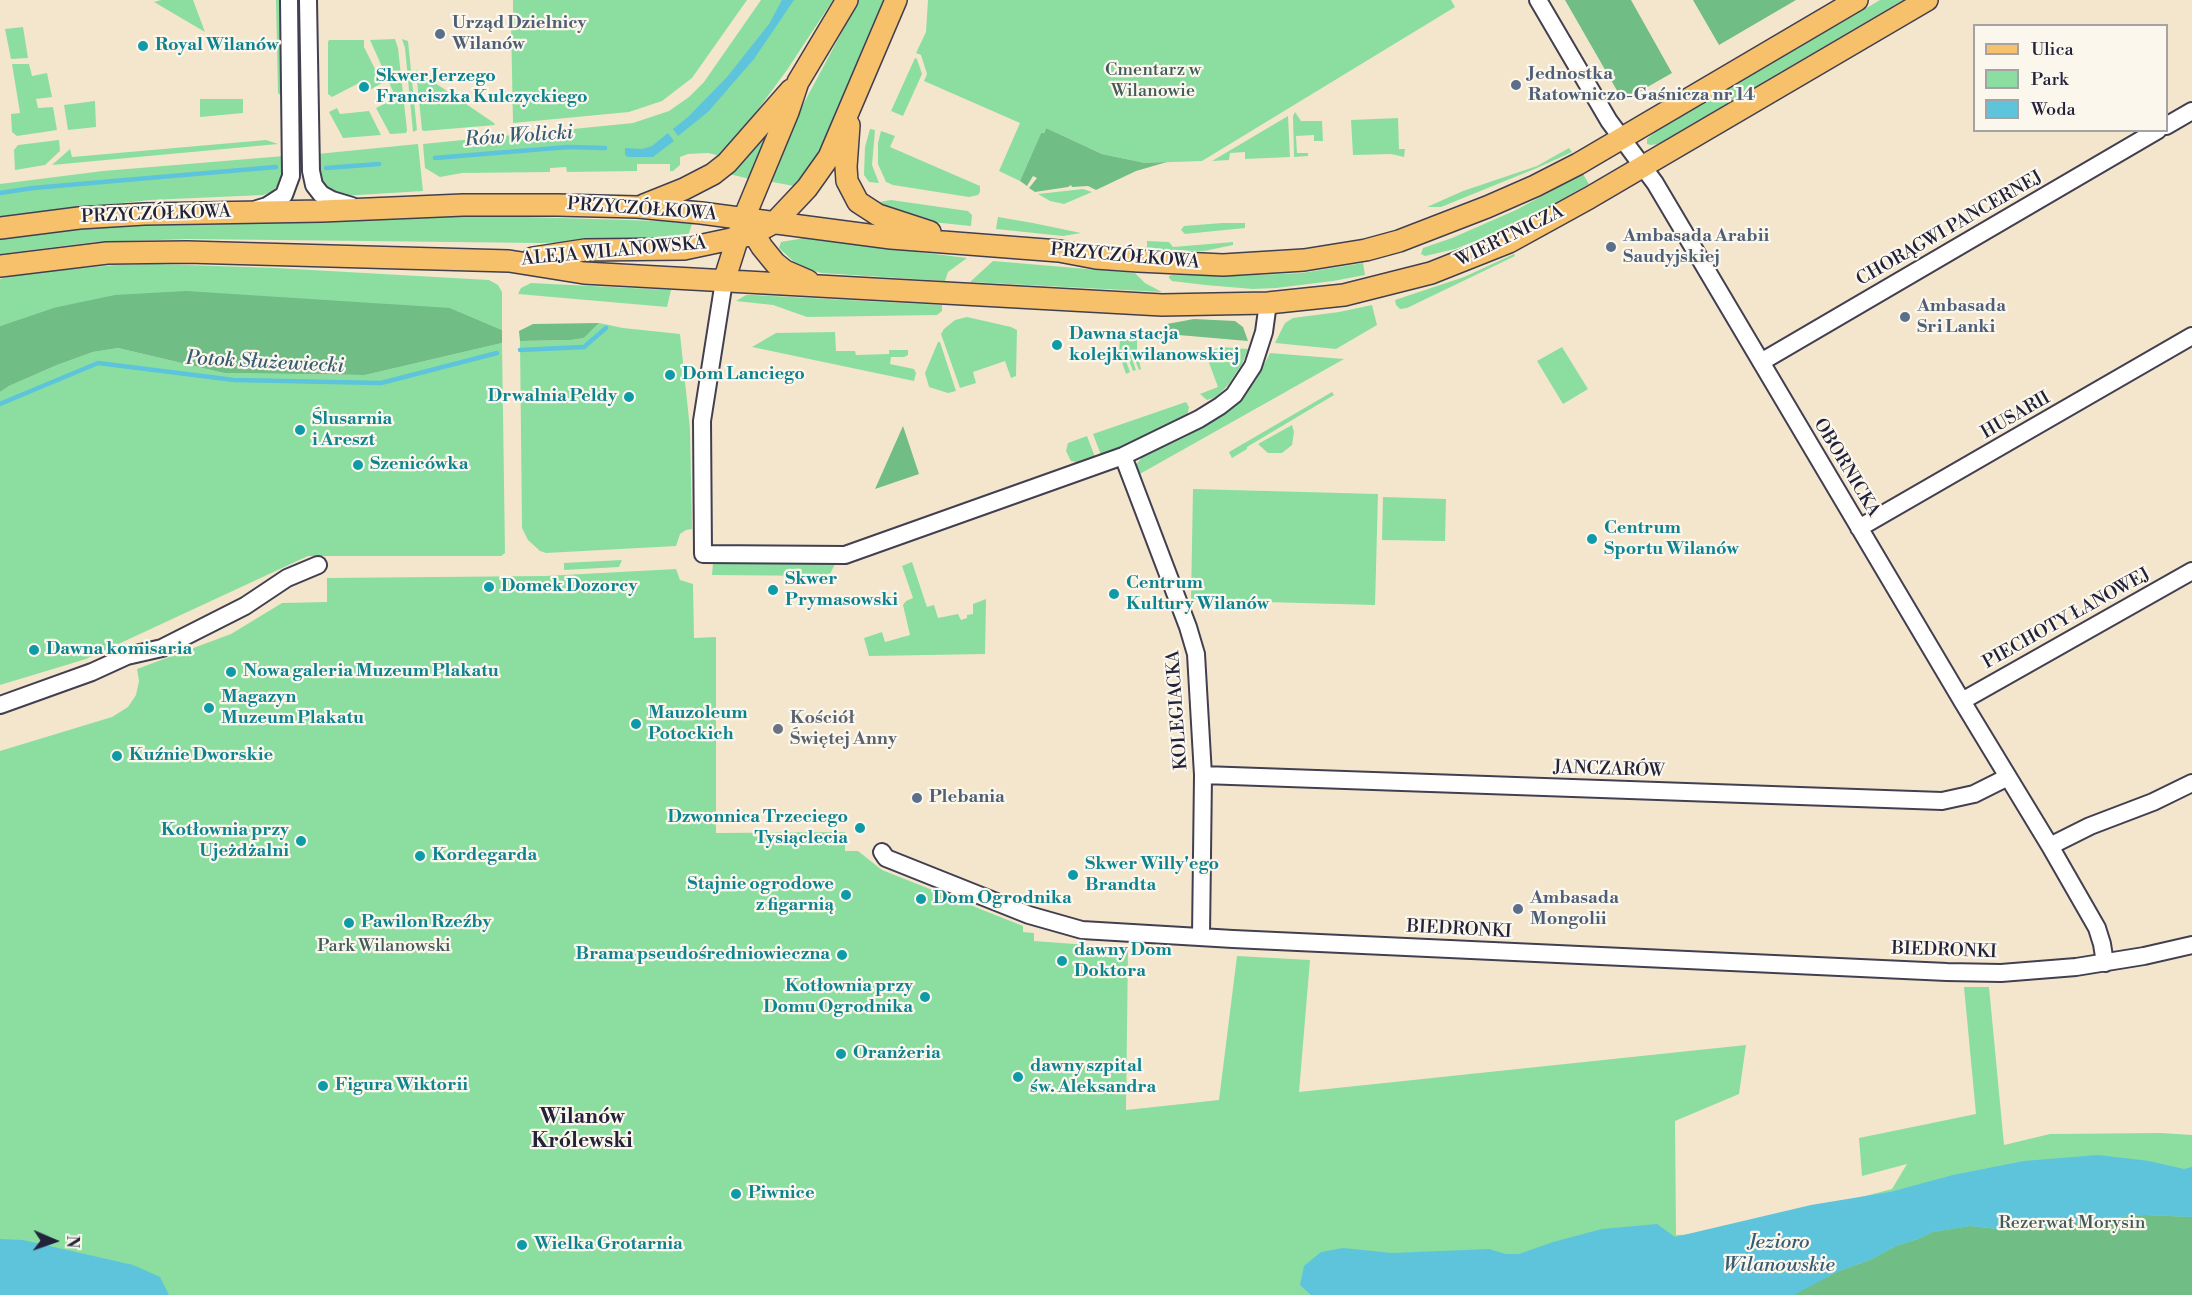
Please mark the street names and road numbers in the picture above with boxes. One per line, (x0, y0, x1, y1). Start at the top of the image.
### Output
street label: CHORĄGWI PANCERNEJ (1853, 167, 2047, 291)
street label: PRZYCZÓŁKOWA (566, 194, 718, 226)
street label: PRZYCZÓŁKOWA (81, 202, 231, 228)
street label: WIERTNICZA (1452, 202, 1568, 272)
street label: ALEJA WILANOWSKA (521, 233, 707, 271)
street label: PRZYCZÓŁKOWA (1049, 240, 1201, 274)
street label: HUSARII (1978, 388, 2054, 444)
street label: OBORNICKA (1808, 415, 1884, 521)
street label: PIECHOTY ŁANOWEJ (1979, 564, 2155, 674)
street label: KOLEGIACKA (1163, 650, 1193, 770)
street label: JANCZARÓW (1553, 757, 1665, 783)
street label: BIEDRONKI (1406, 916, 1512, 944)
street label: BIEDRONKI (1891, 938, 1997, 964)

